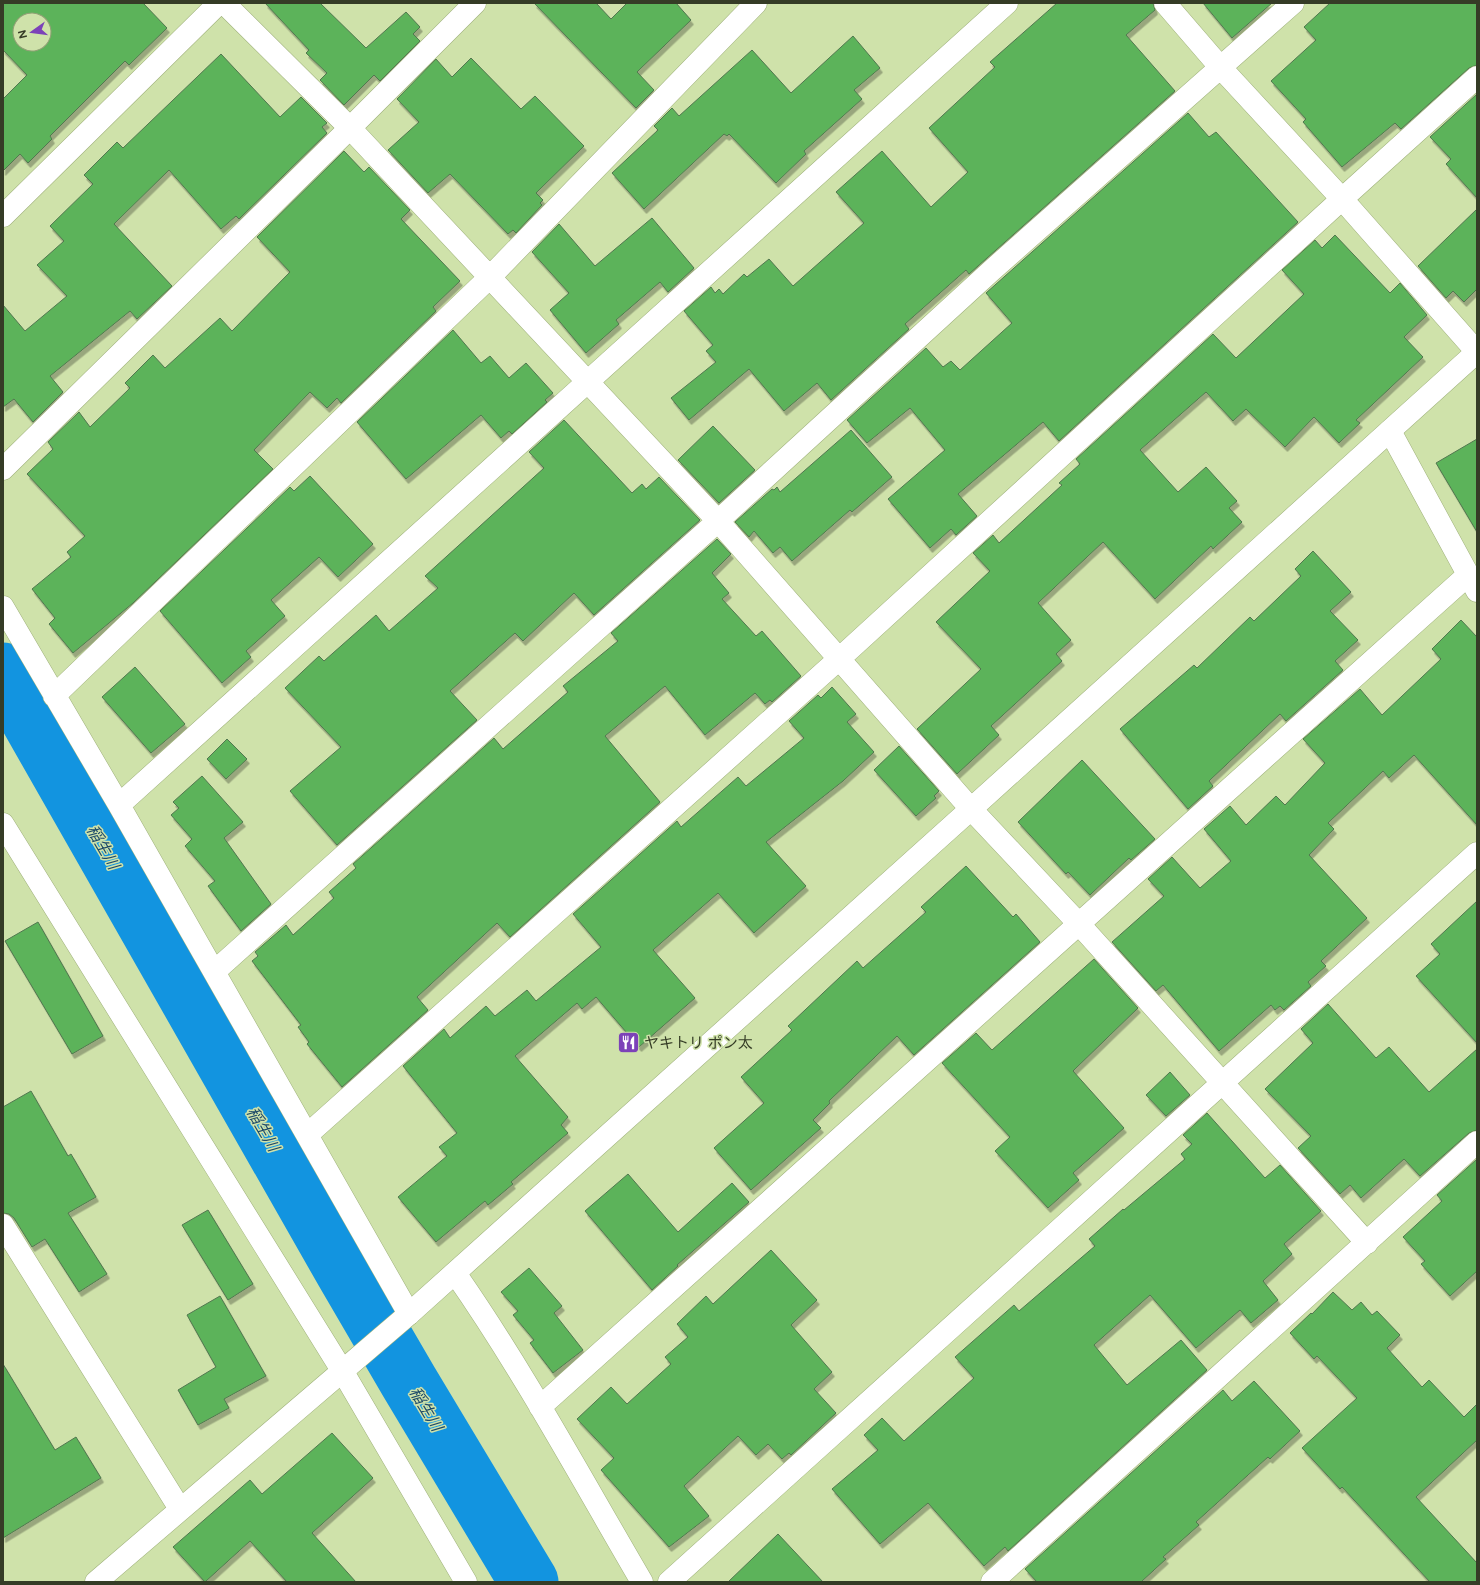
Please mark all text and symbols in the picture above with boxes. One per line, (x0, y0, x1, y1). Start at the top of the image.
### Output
north arrow (12, 12, 52, 52)
text: N (15, 29, 30, 40)
water label: 稲生川 (83, 821, 124, 874)
restaurant icon: ヤキトリ ポン太 (615, 1030, 641, 1056)
place label: ヤキトリ ポン太 (644, 1034, 753, 1052)
water label: 稲生川 (243, 1103, 284, 1156)
water label: 稲生川 (405, 1384, 448, 1436)

